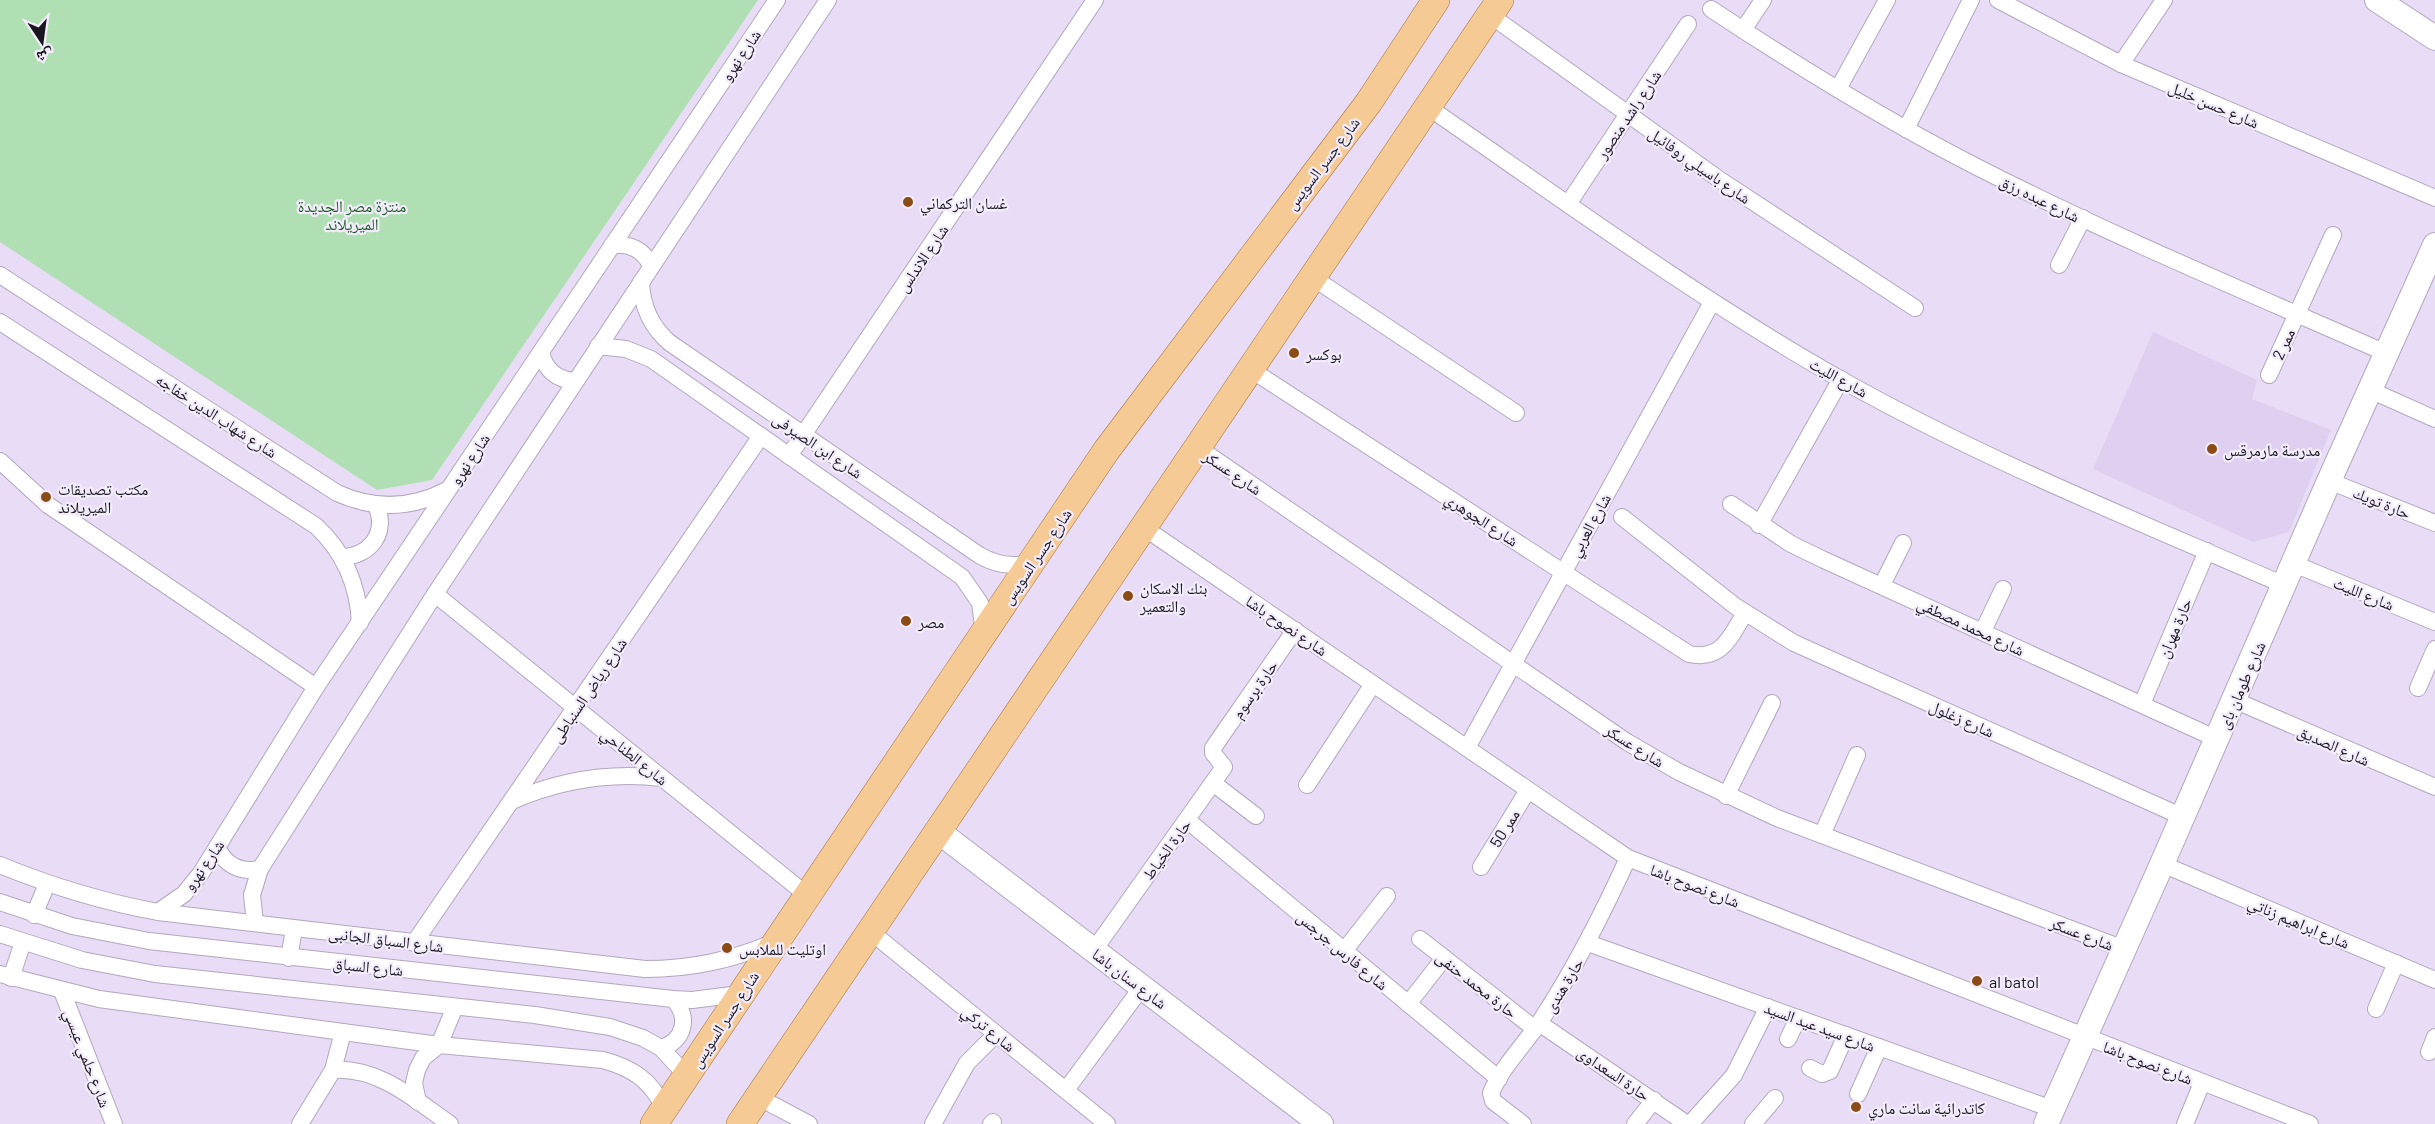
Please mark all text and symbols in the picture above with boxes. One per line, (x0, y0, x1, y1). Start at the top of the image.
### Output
north arrow (12, 12, 72, 72)
street label: شارع نهرو (716, 26, 766, 86)
text: ش (35, 45, 56, 68)
street label: شارع راشد منصور (1591, 66, 1666, 164)
street label: شارع حسن خليل (2165, 76, 2262, 133)
street label: شارع جسر السويس (1281, 113, 1365, 214)
street label: شارع باسيلي روفائيل (1643, 123, 1755, 211)
street label: شارع عبده رزق (1996, 171, 2083, 227)
place label: غسان التركماني (920, 193, 1007, 216)
marker: غسان التركماني (901, 195, 915, 209)
park label: منتزة مصر الجديدة الميريلاند (298, 196, 406, 234)
street label: شارع الاندلس (892, 221, 953, 297)
street label: ممر 2 (2268, 325, 2299, 363)
place label: بوكسر (1305, 344, 1342, 364)
marker: بوكسر (1287, 346, 1301, 360)
street label: شارع الليث (1806, 353, 1871, 402)
street label: شارع شهاب الدين خفاجه (152, 369, 281, 463)
street label: شارع ابن الصيرفى (768, 408, 866, 484)
street label: شارع نهرو (445, 430, 495, 490)
place label: مدرسة مارمرقس (2224, 440, 2320, 461)
marker: مدرسة مارمرقس (2205, 442, 2219, 456)
street label: شارع عسكر (1198, 445, 1266, 500)
place label: مكتب تصديقات الميريلاند (58, 479, 148, 517)
street label: حارة تويك (2350, 482, 2414, 523)
street label: شارع الجوهري (1440, 488, 1522, 553)
marker: مكتب تصديقات الميريلاند (39, 490, 53, 504)
street label: شارع العربي (1564, 490, 1618, 562)
street label: شارع جسر السويس (997, 505, 1077, 608)
street label: شارع الليث (2330, 572, 2397, 616)
place label: بنك الاسكان والتعمير (1139, 578, 1207, 616)
marker: بنك الاسكان والتعمير (1121, 589, 1135, 603)
street label: شارع نصوح باشا (1241, 591, 1331, 661)
street label: شارع محمد مصطفي (1913, 593, 2028, 663)
street label: حارة مهران (2153, 595, 2197, 662)
place label: مصر (917, 612, 944, 632)
marker: مصر (899, 614, 913, 628)
street label: شارع رياض السنباطى (546, 634, 632, 747)
street label: شارع طومان باى (2213, 638, 2271, 733)
street label: حارة برسوم (1227, 656, 1283, 723)
street label: شارع زغلول (1926, 695, 1997, 743)
street label: شارع عسكر (1600, 719, 1668, 772)
street label: شارع الصديق (2294, 721, 2373, 771)
street label: شارع الطناحي (595, 723, 672, 792)
street label: ممر 50 (1485, 806, 1524, 851)
street label: حارة الخياط (1138, 815, 1195, 884)
street label: شارع نهرو (179, 836, 229, 895)
street label: شارع نصوح باشا (1647, 859, 1742, 913)
street label: شارع ابراهيم زناتي (2244, 892, 2353, 956)
street label: شارع فارس جرجس (1292, 906, 1392, 995)
street label: شارع عسكر (2046, 912, 2116, 956)
street label: شارع السباق الجانبى (327, 923, 445, 957)
place label: اوتليت للملابس (739, 939, 826, 960)
marker: اوتليت للملابس (720, 941, 734, 955)
street label: شارع سنان باشا (1088, 944, 1171, 1014)
street label: حارة محمد حنفى (1431, 946, 1521, 1023)
street label: شارع السباق (332, 953, 404, 981)
street label: حارة هندى (1539, 954, 1588, 1017)
street label: شارع جسر السويس (686, 967, 764, 1072)
place label: al batol (1989, 972, 2039, 991)
marker: al batol (1970, 974, 1984, 988)
street label: شارع سيد عيد السيد (1761, 997, 1878, 1057)
street label: شارع تركي (956, 1001, 1020, 1058)
street label: شارع حلمي عيسي (57, 1006, 115, 1111)
street label: شارع نصوح باشا (2100, 1036, 2195, 1090)
street label: حارة السعداوى (1573, 1042, 1654, 1106)
place label: كاتدرائية سانت ماري (1868, 1098, 1985, 1121)
marker: كاتدرائية سانت ماري (1849, 1100, 1863, 1114)

